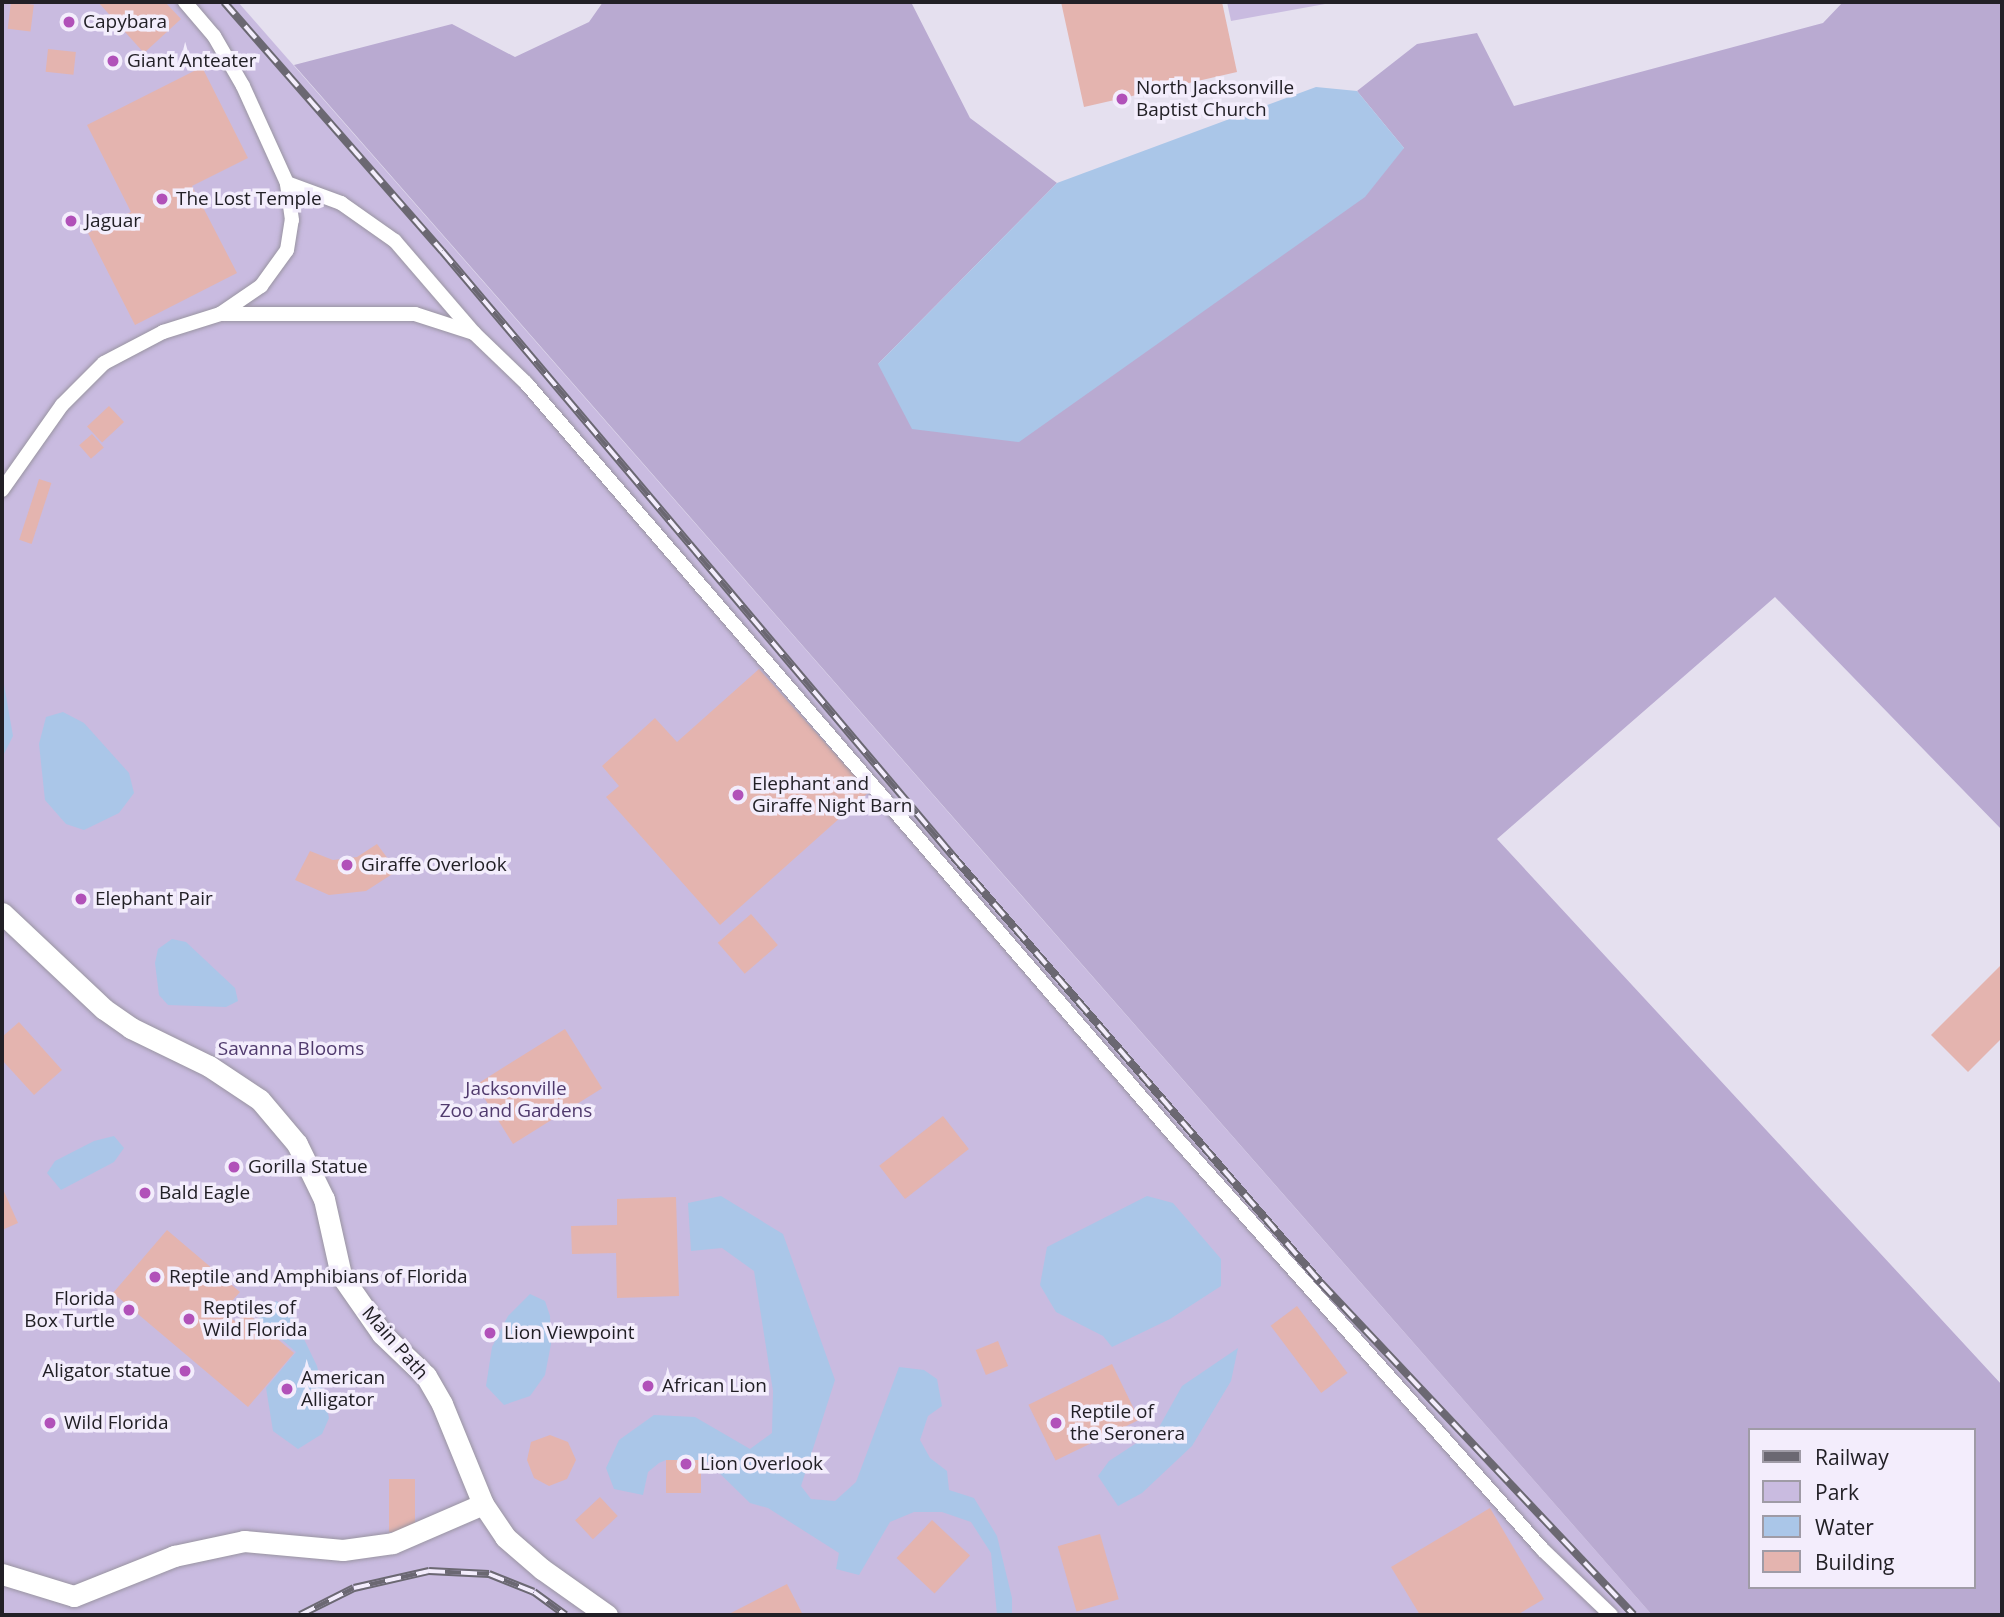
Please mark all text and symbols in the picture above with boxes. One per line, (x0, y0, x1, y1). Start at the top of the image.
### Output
place label: Capybara (83, 11, 167, 33)
marker: Capybara (61, 14, 77, 30)
place label: Giant Anteater (127, 50, 256, 72)
marker: Giant Anteater (105, 53, 121, 69)
place label: North Jacksonville Baptist Church (1136, 77, 1294, 121)
marker: North Jacksonville Baptist Church (1114, 91, 1130, 107)
place label: The Lost Temple (176, 188, 322, 210)
marker: The Lost Temple (154, 191, 170, 207)
place label: Jaguar (85, 210, 141, 232)
marker: Jaguar (63, 213, 79, 229)
place label: Elephant and Giraffe Night Barn (752, 773, 912, 817)
marker: Elephant and Giraffe Night Barn (730, 787, 746, 803)
place label: Giraffe Overlook (361, 854, 507, 876)
marker: Giraffe Overlook (339, 857, 355, 873)
place label: Elephant Pair (95, 888, 213, 910)
marker: Elephant Pair (73, 891, 89, 907)
park label: Savanna Blooms (218, 1038, 364, 1060)
park label: Jacksonville Zoo and Gardens (440, 1078, 592, 1122)
place label: Gorilla Statue (248, 1156, 368, 1178)
marker: Gorilla Statue (226, 1159, 242, 1175)
place label: Bald Eagle (159, 1182, 250, 1204)
marker: Bald Eagle (137, 1185, 153, 1201)
place label: Reptile and Amphibians of Florida (169, 1266, 468, 1288)
marker: Reptile and Amphibians of Florida (147, 1269, 163, 1285)
place label: Florida Box Turtle (24, 1288, 115, 1332)
place label: Reptiles of Wild Florida (203, 1297, 307, 1341)
marker: Florida Box Turtle (121, 1302, 137, 1318)
street label: Main Path (357, 1302, 433, 1384)
marker: Reptiles of Wild Florida (181, 1311, 197, 1327)
place label: Lion Viewpoint (504, 1322, 635, 1344)
marker: Lion Viewpoint (482, 1325, 498, 1341)
place label: Aligator statue (42, 1360, 171, 1382)
marker: Aligator statue (177, 1363, 193, 1379)
place label: American Alligator (301, 1367, 385, 1411)
place label: African Lion (662, 1375, 767, 1397)
marker: African Lion (640, 1378, 656, 1394)
marker: American Alligator (279, 1381, 295, 1397)
place label: Reptile of the Seronera (1070, 1401, 1185, 1445)
place label: Wild Florida (64, 1412, 168, 1434)
marker: Wild Florida (42, 1415, 58, 1431)
marker: Reptile of the Seronera (1048, 1415, 1064, 1431)
legend (1748, 1428, 1976, 1589)
text: Railway (1815, 1443, 1889, 1471)
place label: Lion Overlook (700, 1453, 823, 1475)
marker: Lion Overlook (678, 1456, 694, 1472)
text: Park (1815, 1478, 1859, 1506)
text: Water (1815, 1513, 1874, 1541)
text: Building (1815, 1548, 1894, 1576)

